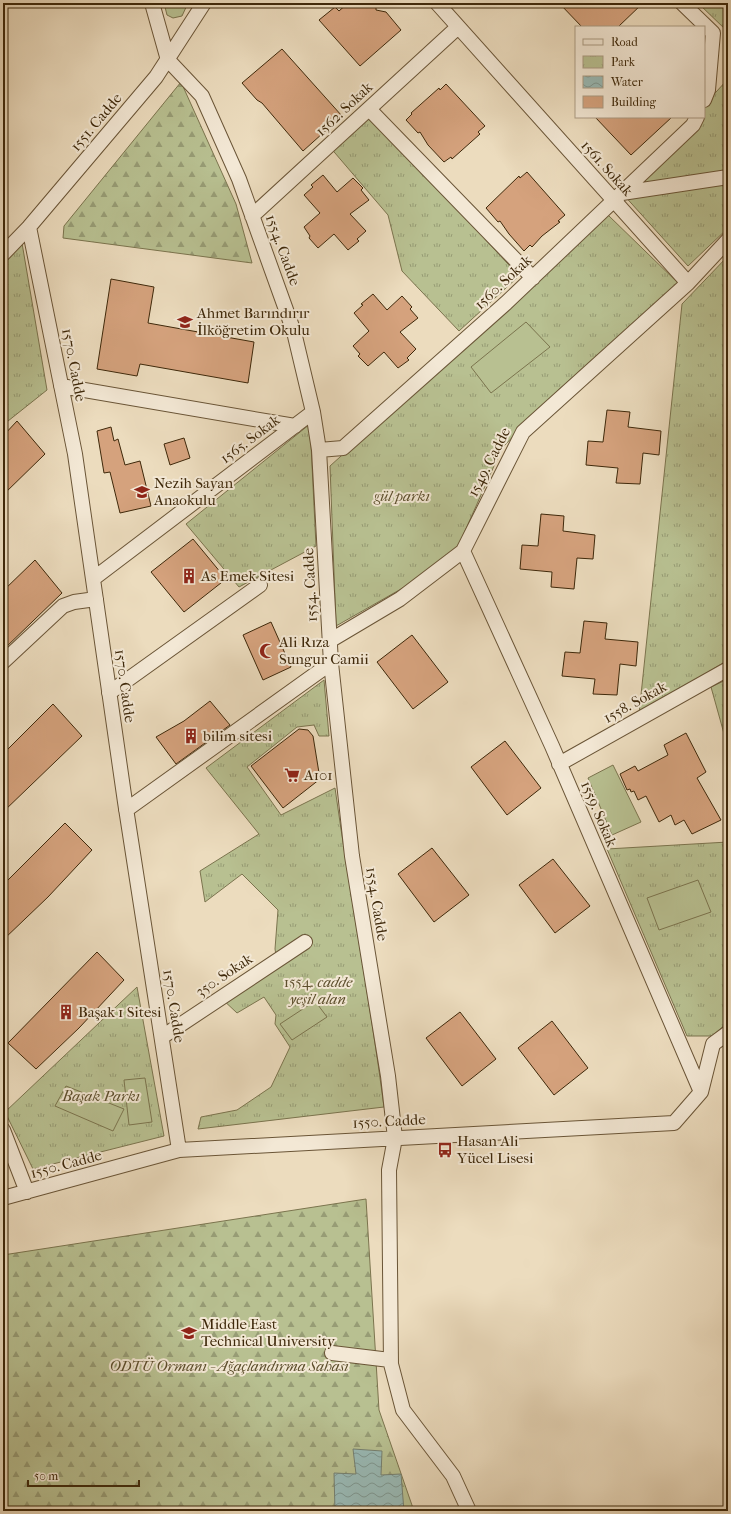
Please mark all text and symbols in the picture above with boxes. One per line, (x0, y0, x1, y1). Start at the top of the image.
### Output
legend (575, 26, 705, 118)
text: Road (611, 35, 638, 49)
text: Park (611, 55, 636, 69)
text: Water (610, 75, 644, 89)
street label: 1562. Sokak (312, 78, 376, 140)
street label: 1551. Cadde (66, 89, 126, 155)
text: Building (611, 95, 656, 109)
street label: 1561. Sokak (577, 136, 637, 200)
street label: 1554. Cadde (262, 212, 304, 289)
street label: 1560. Sokak (471, 251, 536, 313)
place label: Ahmet Barındırır İlköğretim Okulu (196, 304, 310, 339)
school or university icon: Ahmet Barındırır İlköğretim Okulu (176, 313, 194, 331)
street label: 1570. Cadde (58, 327, 90, 404)
street label: 1565. Sokak (217, 411, 284, 467)
street label: 1549. Cadde (464, 424, 514, 500)
place label: Nezih Sayan Anaokulu (153, 474, 233, 509)
school or university icon: Nezih Sayan Anaokulu (133, 483, 151, 501)
park label: gül parkı (373, 487, 430, 505)
street label: 1554. Cadde (299, 547, 321, 623)
building icon: As Emek Sitesi (180, 567, 198, 585)
place label: As Emek Sitesi (200, 567, 295, 585)
place label: Ali Rıza Sungur Camii (278, 633, 369, 668)
mosque icon: Ali Rıza Sungur Camii (258, 642, 276, 660)
street label: 1570. Cadde (111, 648, 139, 725)
street label: 1558. Sokak (600, 677, 670, 727)
building icon: bilim sitesi (182, 727, 200, 745)
place label: bilim sitesi (202, 727, 273, 745)
supermarket icon: A101 (283, 766, 301, 784)
place label: A101 (303, 766, 333, 784)
street label: 1559. Sokak (577, 778, 621, 850)
street label: 1554. Cadde (362, 866, 392, 943)
street label: 350. Sokak (192, 949, 256, 1001)
street label: 1570. Cadde (159, 968, 189, 1045)
park label: 1554. cadde yeşil alan (284, 973, 353, 1008)
building icon: Başak 1 Sitesi (57, 1003, 75, 1021)
place label: Başak 1 Sitesi (78, 1003, 162, 1021)
park label: Başak Parkı (61, 1087, 140, 1105)
street label: 1550. Cadde (352, 1110, 427, 1132)
place label: Hasan Ali Yücel Lisesi (456, 1132, 534, 1167)
bus stop icon: Hasan Ali Yücel Lisesi (436, 1141, 454, 1159)
street label: 1550. Cadde (28, 1146, 104, 1182)
place label: Middle East Technical University (201, 1315, 336, 1350)
school or university icon: Middle East Technical University (180, 1324, 198, 1342)
park label: ODTÜ Ormanı - Ağaçlandırma Sahası (109, 1357, 349, 1375)
scale bar (28, 1462, 139, 1488)
text: 50 m (34, 1469, 58, 1483)

